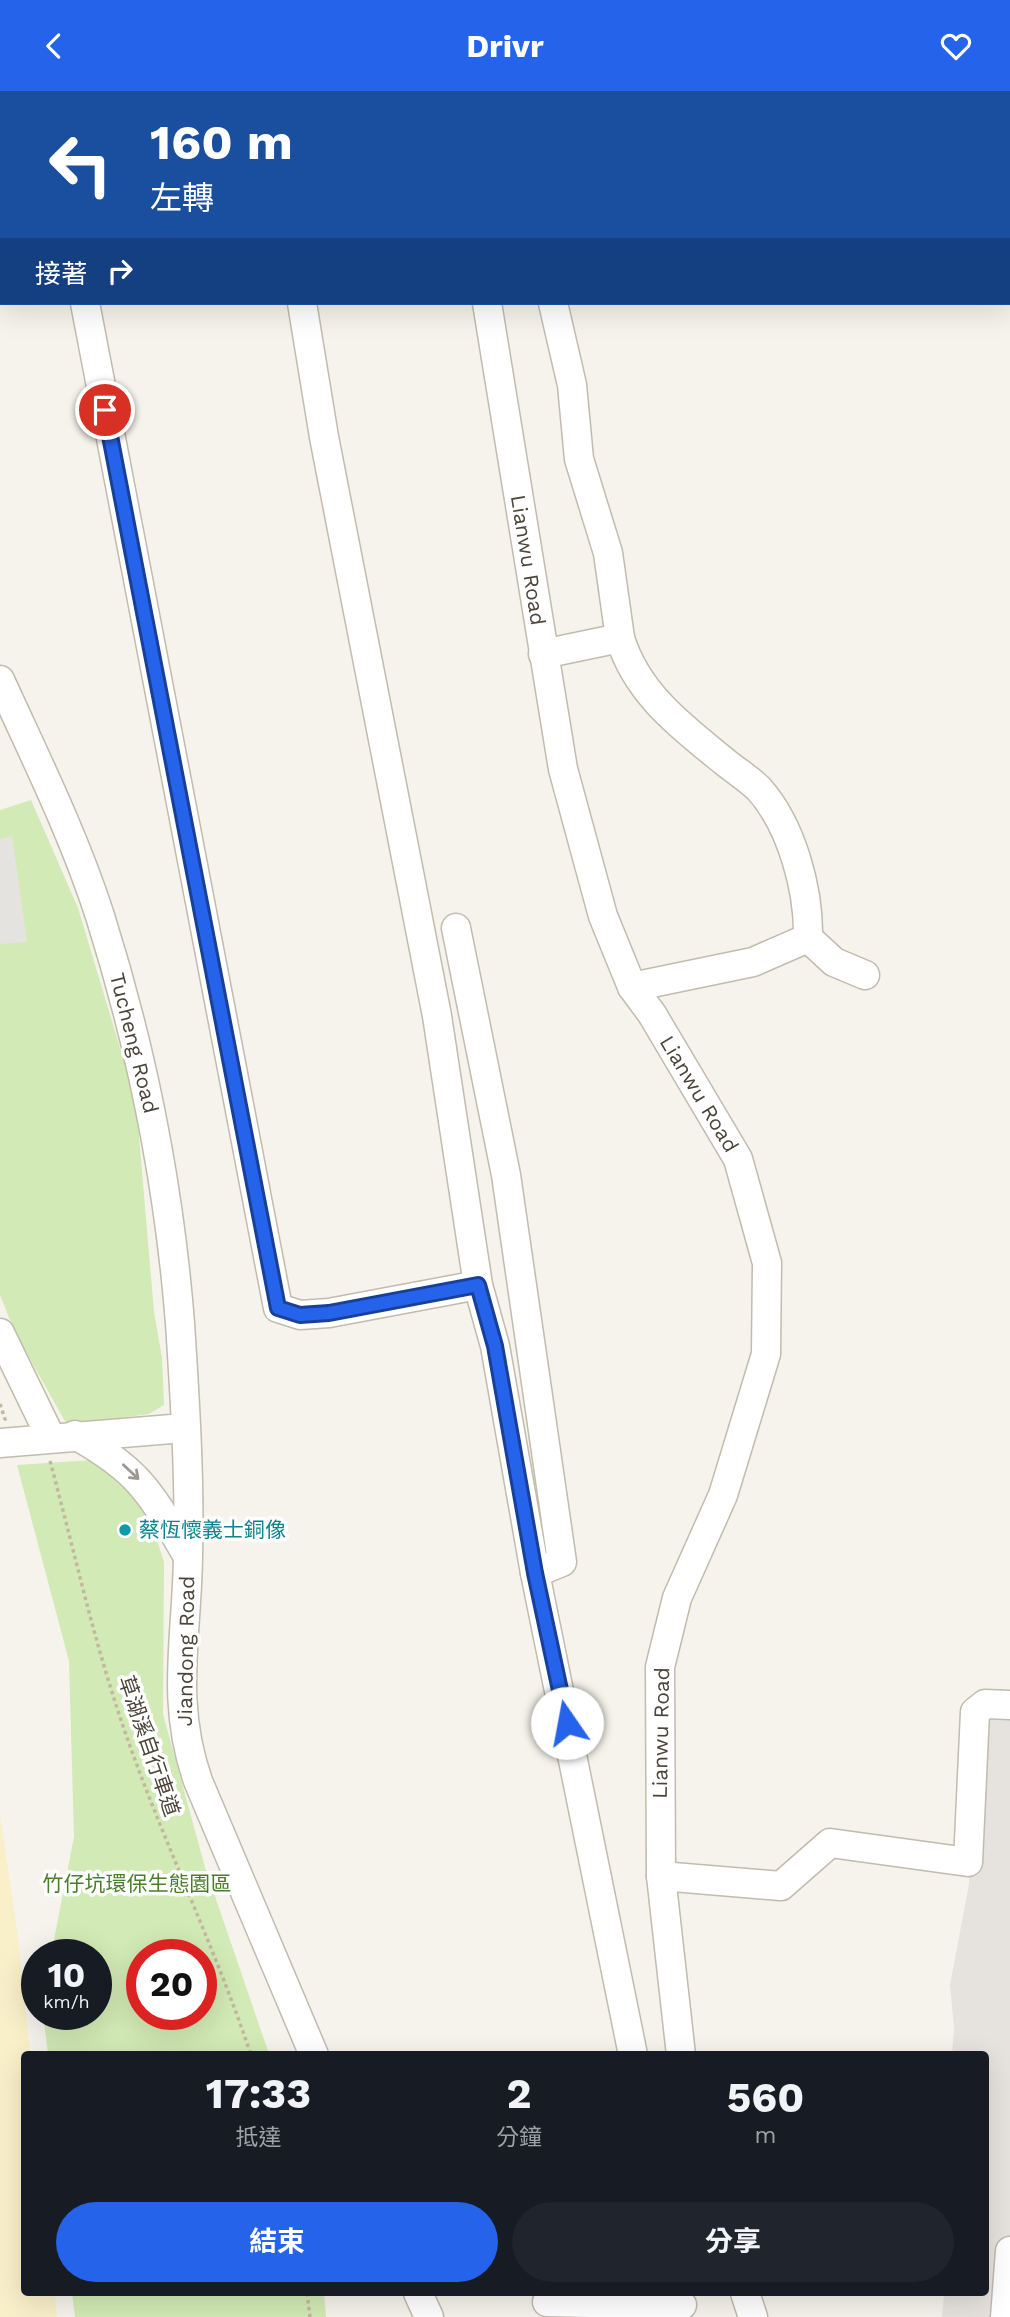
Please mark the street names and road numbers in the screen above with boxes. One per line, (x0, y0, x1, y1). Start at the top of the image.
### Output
street label: Lianwu Road (506, 493, 551, 627)
street label: Tucheng Road (105, 970, 164, 1116)
street label: Lianwu Road (655, 1031, 744, 1157)
street label: Jiandong Road (172, 1575, 199, 1727)
street label: Lianwu Road (647, 1667, 674, 1799)
street label: 草湖溪自行車道 (114, 1672, 185, 1819)

